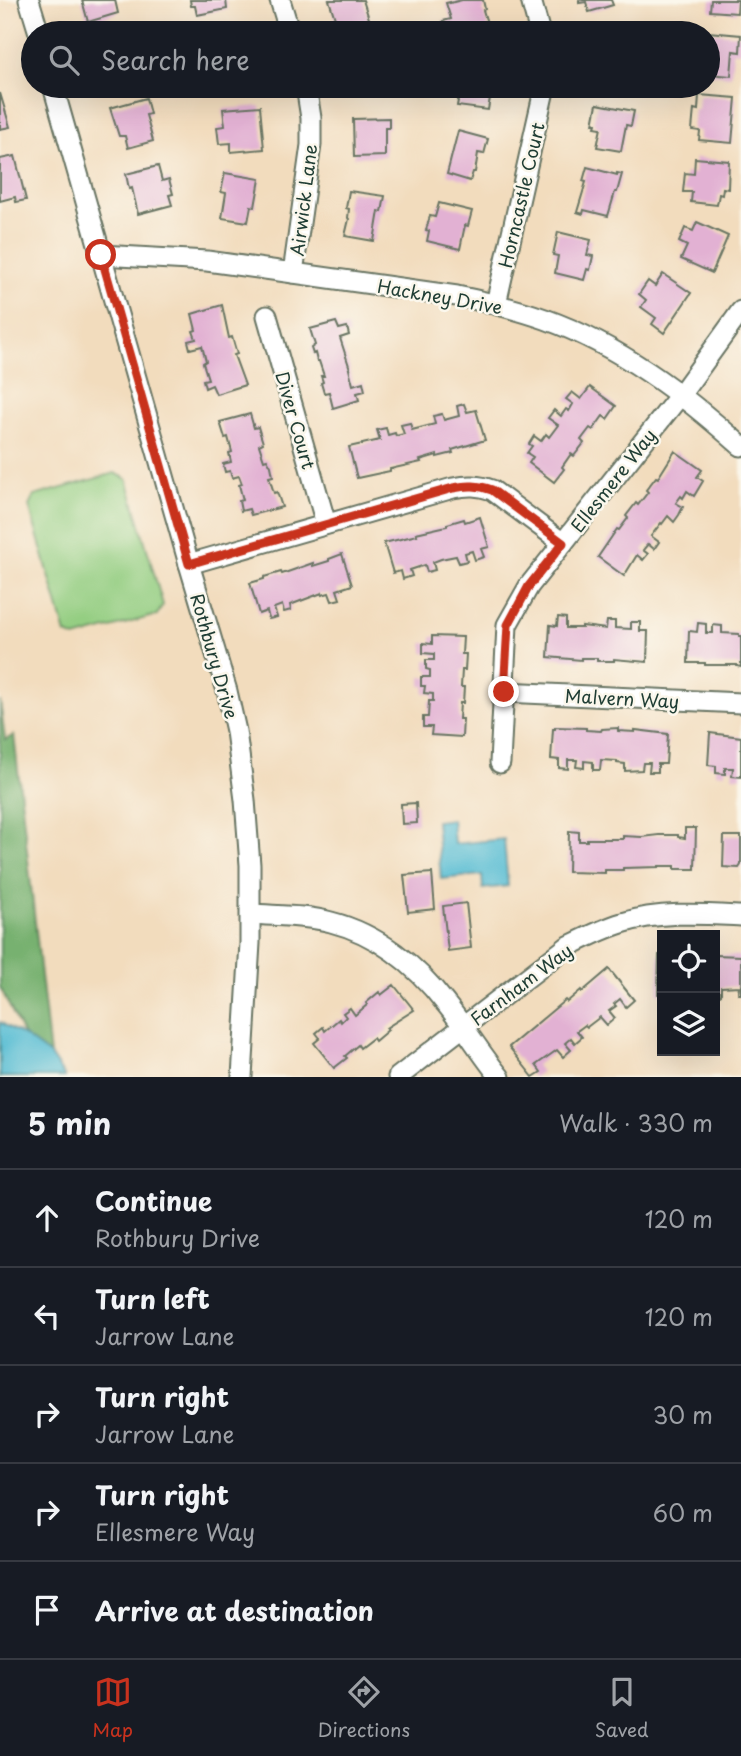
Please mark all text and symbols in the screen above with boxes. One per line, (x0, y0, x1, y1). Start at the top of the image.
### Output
search box (21, 21, 720, 98)
text: Search here (101, 40, 250, 79)
icon: search (45, 41, 83, 79)
street label: Horncastle Court (491, 120, 551, 270)
street label: Airwick Lane (283, 142, 323, 258)
route start (85, 239, 116, 270)
street label: Hackney Drive (375, 272, 505, 320)
street label: Diver Court (269, 368, 323, 472)
street label: Ellesmere Way (564, 422, 662, 538)
street label: Rothbury Drive (184, 590, 246, 722)
route end (488, 676, 519, 707)
street label: Malvern Way (564, 682, 680, 714)
map controls (657, 930, 720, 1056)
button: locate (657, 930, 720, 993)
street label: Farnham Way (464, 936, 578, 1032)
button: layers (657, 993, 720, 1056)
text: 5 min (28, 1100, 111, 1145)
text: Walk · 330 m (559, 1105, 713, 1140)
text: Continue (95, 1181, 212, 1220)
icon: ahead (28, 1199, 66, 1237)
text: 120 m (645, 1201, 713, 1236)
text: Rothbury Drive (95, 1220, 260, 1255)
text: Turn left (95, 1279, 210, 1318)
icon: left (28, 1297, 66, 1335)
text: 120 m (645, 1299, 713, 1334)
text: Jarrow Lane (95, 1318, 234, 1353)
text: Turn right (95, 1377, 229, 1416)
icon: right (28, 1395, 66, 1433)
text: 30 m (652, 1397, 713, 1432)
text: Jarrow Lane (95, 1416, 234, 1451)
text: Turn right (95, 1475, 229, 1514)
icon: right (28, 1493, 66, 1531)
text: 60 m (653, 1495, 713, 1530)
text: Ellesmere Way (95, 1514, 255, 1549)
icon: arrive (28, 1591, 66, 1629)
text: Arrive at destination (95, 1591, 374, 1630)
tab: Map (92, 1673, 133, 1743)
tab: Directions (318, 1673, 410, 1743)
tab: Saved (595, 1673, 649, 1743)

